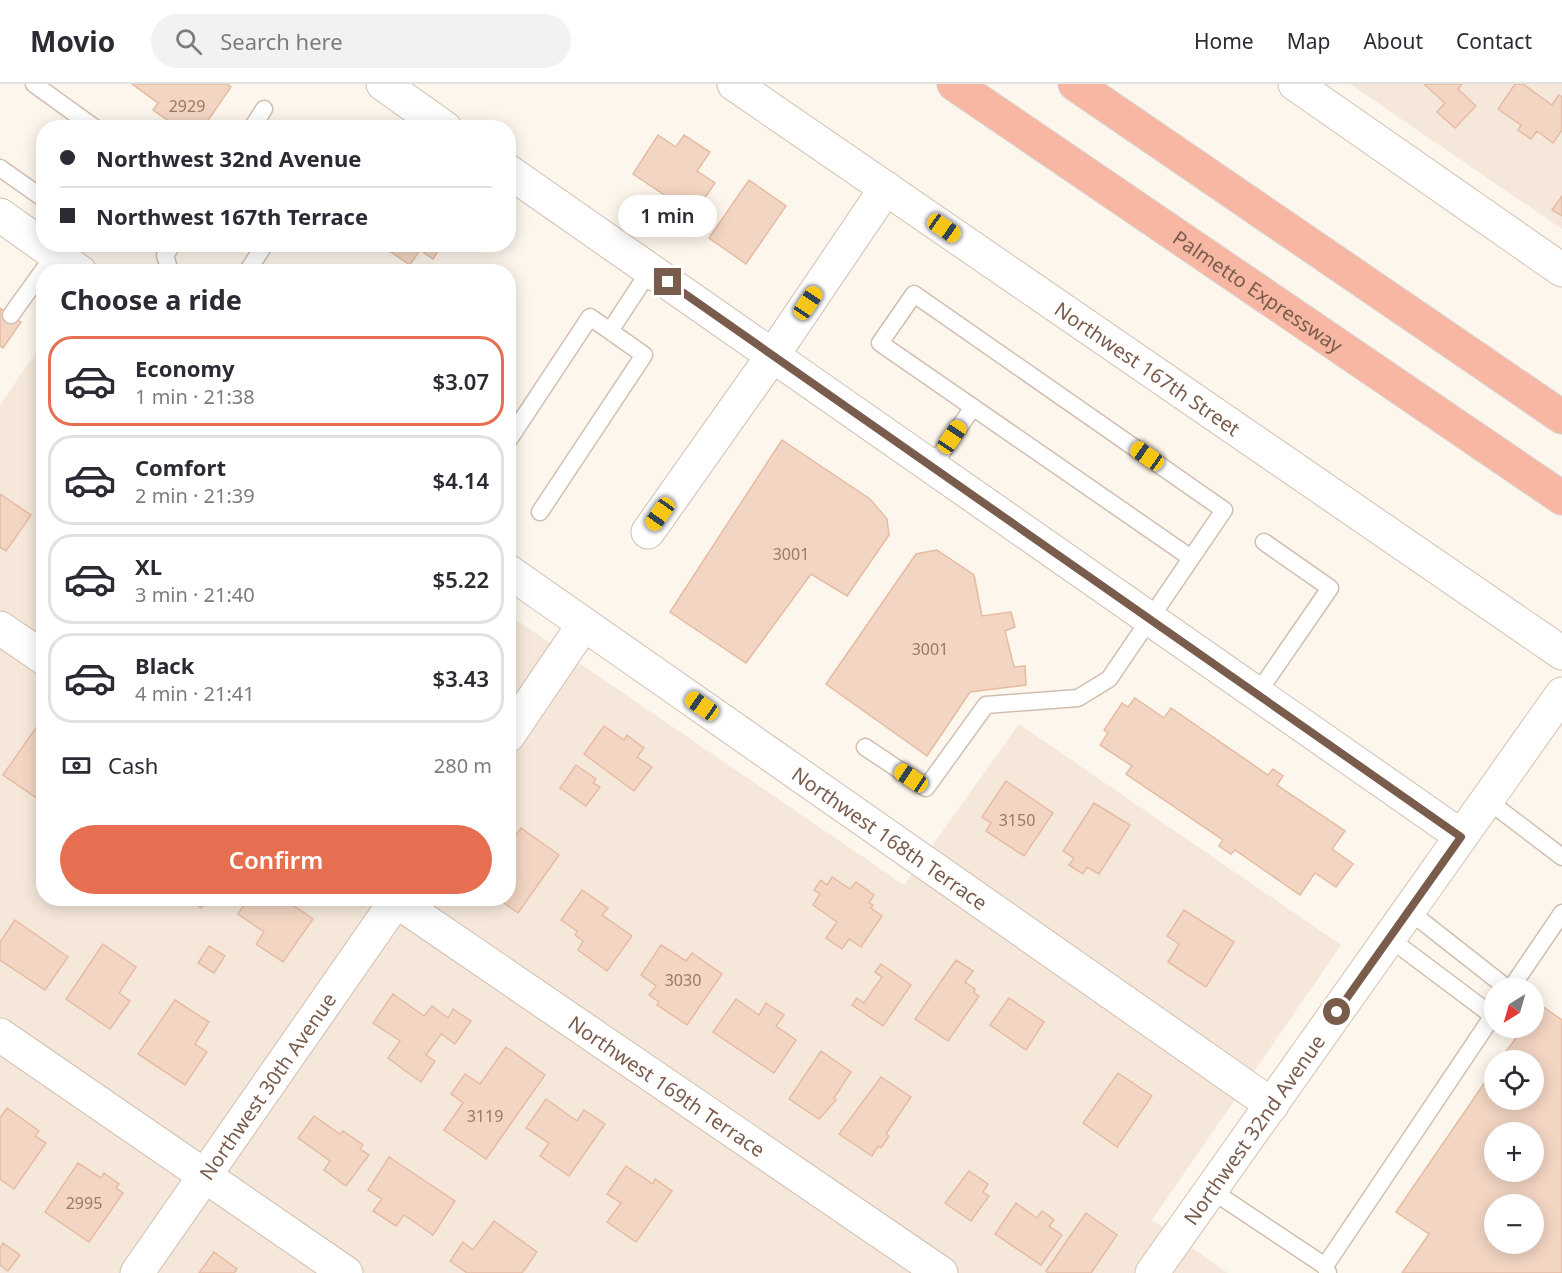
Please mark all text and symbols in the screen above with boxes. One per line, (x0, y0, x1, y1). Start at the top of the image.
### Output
search box (151, 14, 571, 68)
text: Movio (30, 22, 115, 60)
icon: search (172, 25, 205, 58)
text: Search here (220, 26, 343, 56)
text: Home (1194, 27, 1254, 55)
text: Map (1287, 27, 1330, 55)
text: About (1363, 27, 1423, 55)
text: Contact (1456, 27, 1532, 55)
house number: 2929 (169, 95, 205, 117)
text: Northwest 32nd Avenue (96, 143, 361, 173)
callout: 1 min (618, 195, 718, 237)
text: Northwest 167th Terrace (96, 201, 368, 231)
text: 1 min (640, 202, 695, 229)
car (924, 210, 964, 246)
street label: Palmetto Expressway (1168, 224, 1349, 359)
route end (654, 268, 681, 295)
text: Choose a ride (60, 281, 242, 318)
car (790, 283, 826, 323)
street label: Northwest 167th Street (1050, 295, 1246, 442)
text: Economy (135, 353, 234, 383)
icon: car (63, 354, 117, 408)
text: $3.07 (433, 366, 489, 396)
text: 1 min · 21:38 (135, 383, 255, 410)
car (934, 417, 970, 457)
car (1127, 438, 1167, 474)
text: Comfort (135, 452, 226, 482)
icon: car (63, 453, 117, 507)
text: $4.14 (433, 465, 489, 495)
text: 2 min · 21:39 (135, 482, 255, 509)
car (642, 494, 678, 534)
house number: 3001 (773, 543, 809, 565)
text: XL (135, 551, 162, 581)
icon: car (63, 552, 117, 606)
text: $5.22 (433, 564, 489, 594)
text: 3 min · 21:40 (135, 581, 255, 608)
house number: 3001 (912, 638, 948, 660)
text: Black (135, 650, 194, 680)
icon: car (63, 651, 117, 705)
text: $3.43 (433, 663, 489, 693)
text: 4 min · 21:41 (135, 680, 255, 707)
car (682, 688, 722, 724)
icon: cash (60, 749, 93, 782)
text: Cash (108, 750, 158, 780)
text: 280 m (434, 752, 492, 779)
street label: Northwest 168th Terrace (787, 760, 993, 916)
car (891, 760, 931, 796)
house number: 3150 (999, 809, 1035, 831)
button: Confirm (60, 825, 492, 894)
house number: 3030 (665, 969, 701, 991)
north arrow (1484, 978, 1544, 1038)
map controls (1484, 978, 1544, 1254)
street label: Northwest 30th Avenue (193, 987, 342, 1185)
route start (1323, 998, 1350, 1025)
street label: Northwest 169th Terrace (563, 1009, 771, 1163)
street label: Northwest 32nd Avenue (1177, 1029, 1330, 1230)
button: locate (1484, 1050, 1544, 1110)
house number: 3119 (467, 1105, 503, 1127)
button: + (1484, 1122, 1544, 1182)
house number: 2995 (66, 1192, 102, 1214)
button: − (1484, 1194, 1544, 1254)

